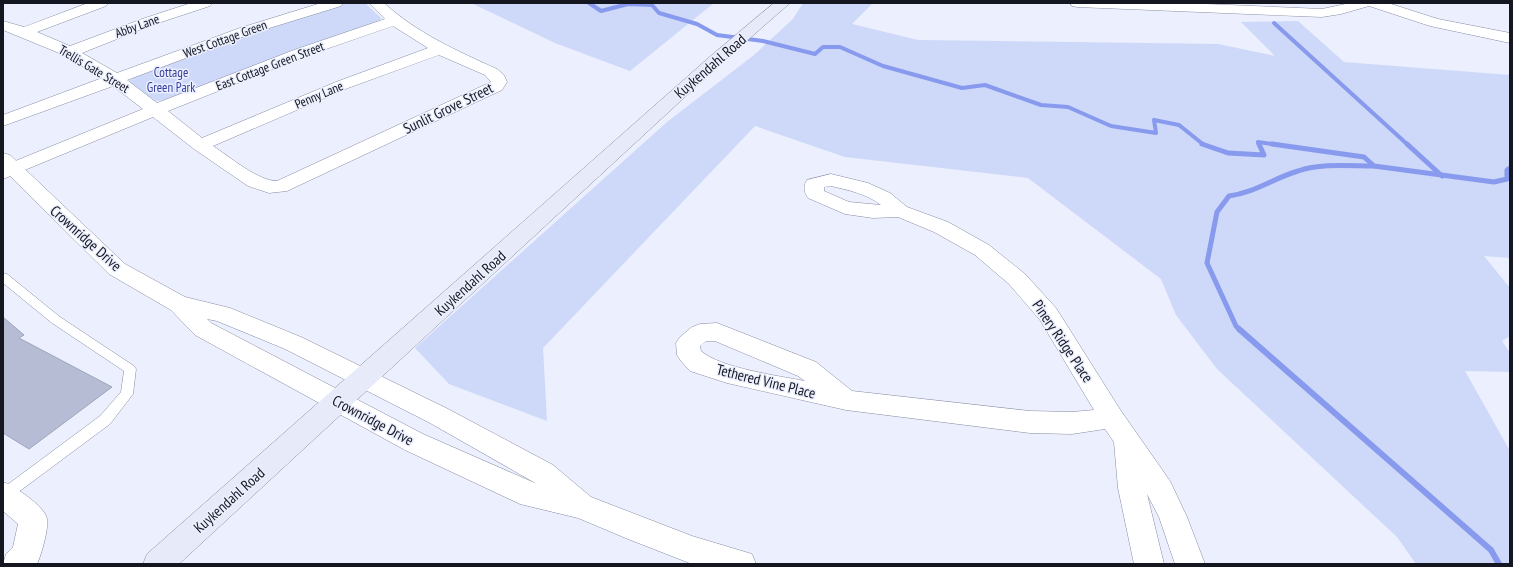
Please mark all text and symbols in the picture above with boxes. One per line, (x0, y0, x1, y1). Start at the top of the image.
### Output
street label: Abby Lane (112, 10, 162, 42)
street label: West Cottage Green (181, 16, 270, 62)
street label: Kuykendahl Road (670, 30, 750, 102)
street label: East Cottage Green Street (213, 37, 327, 94)
street label: Trellis Gate Street (55, 41, 133, 97)
park label: Cottage Green Park (147, 64, 195, 96)
street label: Penny Lane (292, 77, 346, 113)
street label: Sunlit Grove Street (400, 78, 496, 138)
street label: Crownridge Drive (46, 201, 126, 275)
street label: Kuykendahl Road (431, 246, 509, 320)
street label: Pinery Ridge Place (1028, 296, 1098, 386)
street label: Tethered Vine Place (714, 359, 818, 403)
street label: Crownridge Drive (329, 391, 417, 449)
street label: Kuykendahl Road (190, 463, 268, 537)

